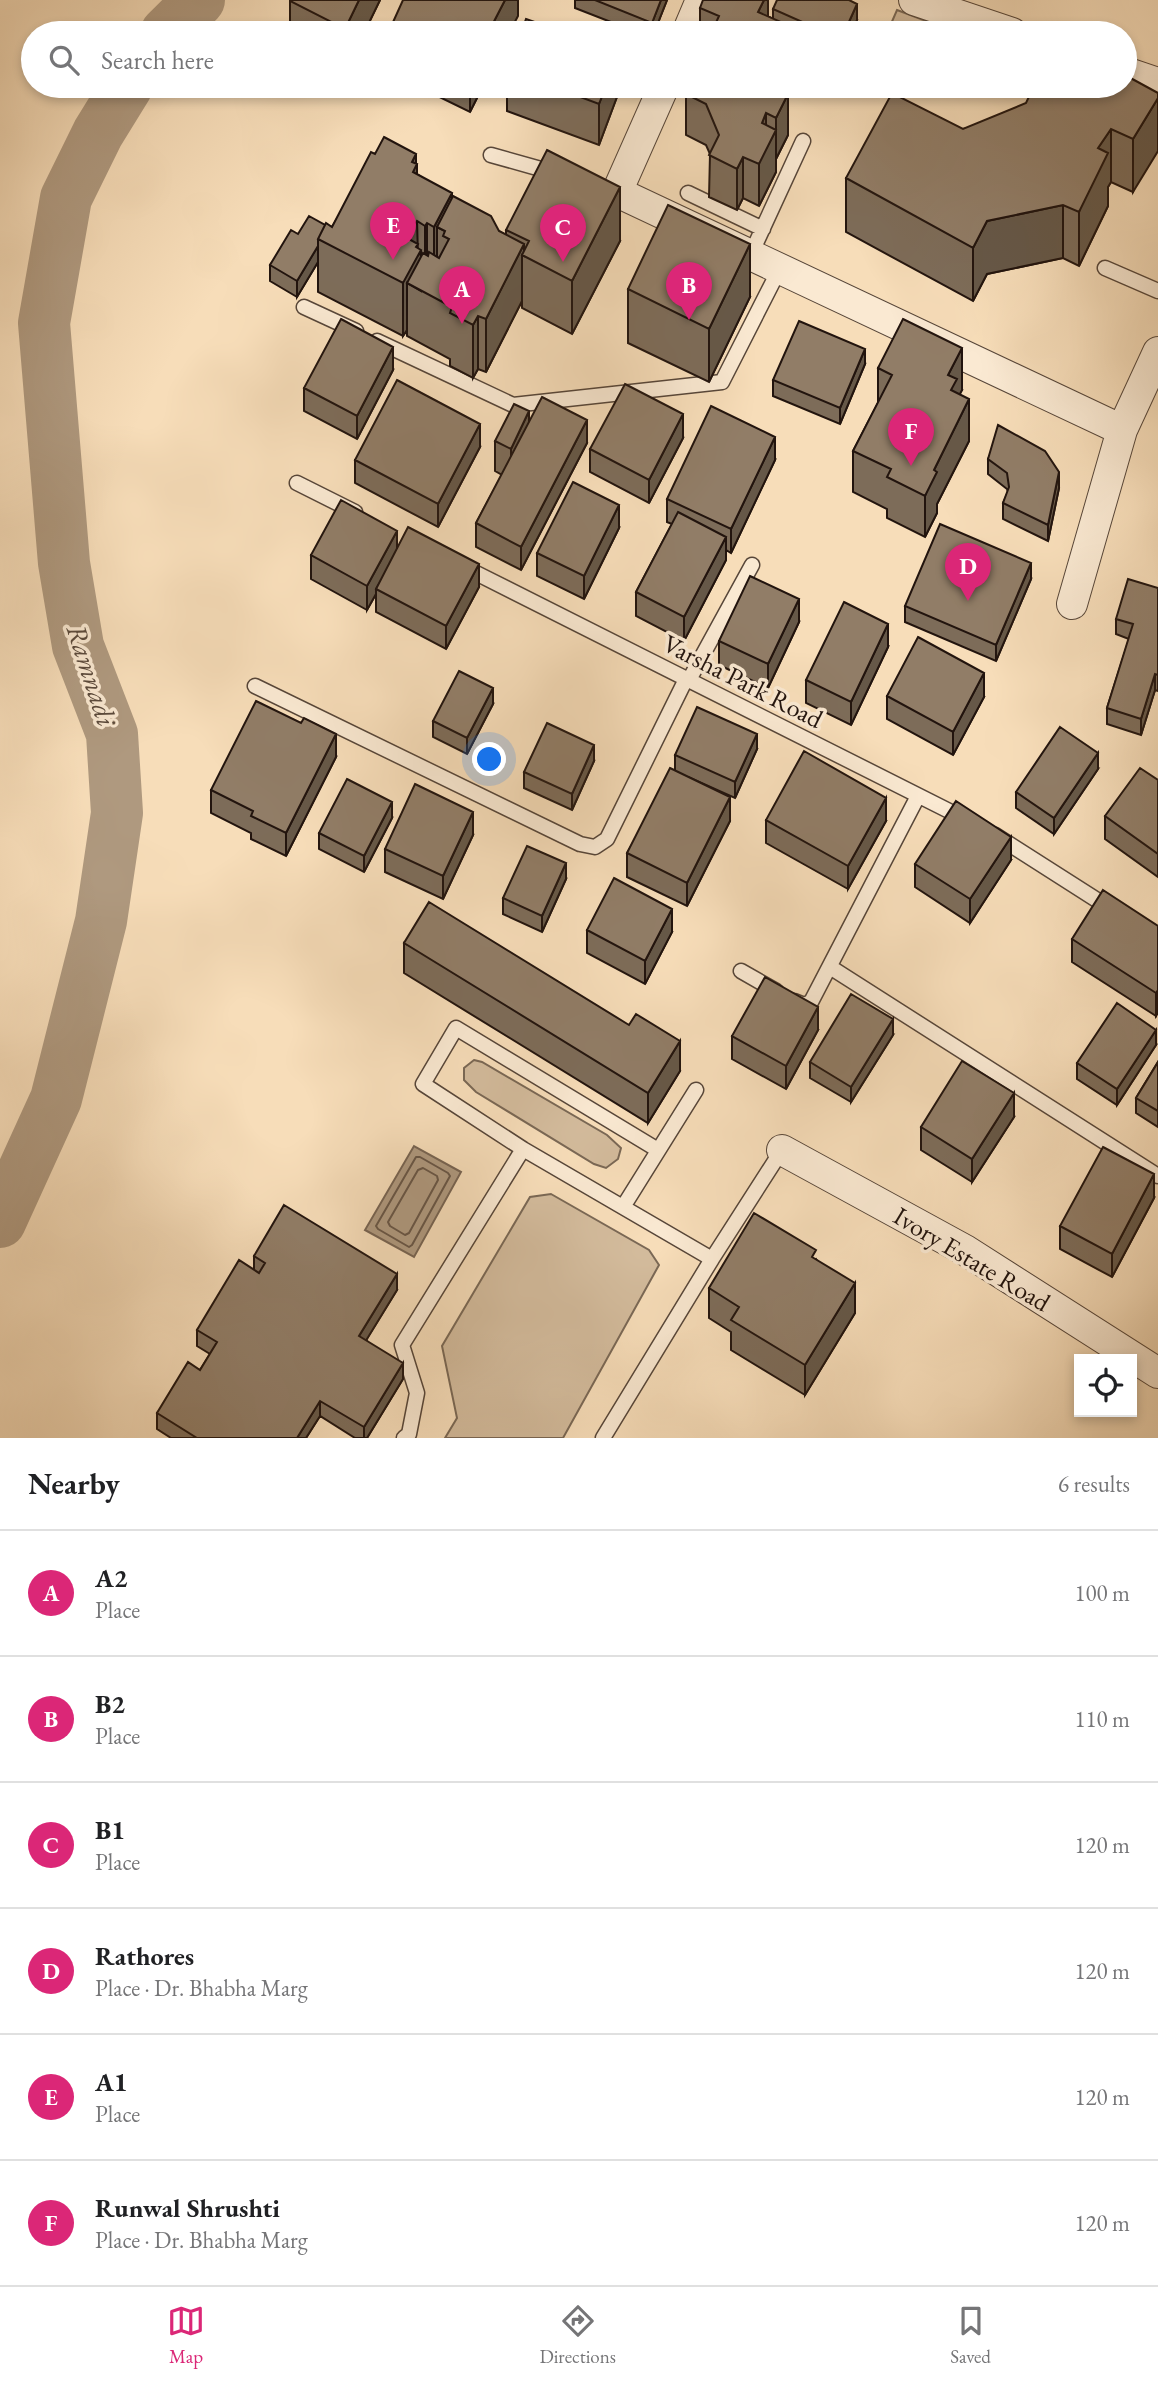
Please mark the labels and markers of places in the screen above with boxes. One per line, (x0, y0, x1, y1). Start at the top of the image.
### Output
pin: E (370, 202, 416, 260)
pin: C (540, 204, 586, 262)
pin: B (666, 262, 712, 320)
pin: A (439, 266, 485, 324)
pin: F (888, 408, 934, 466)
pin: D (945, 543, 991, 601)

